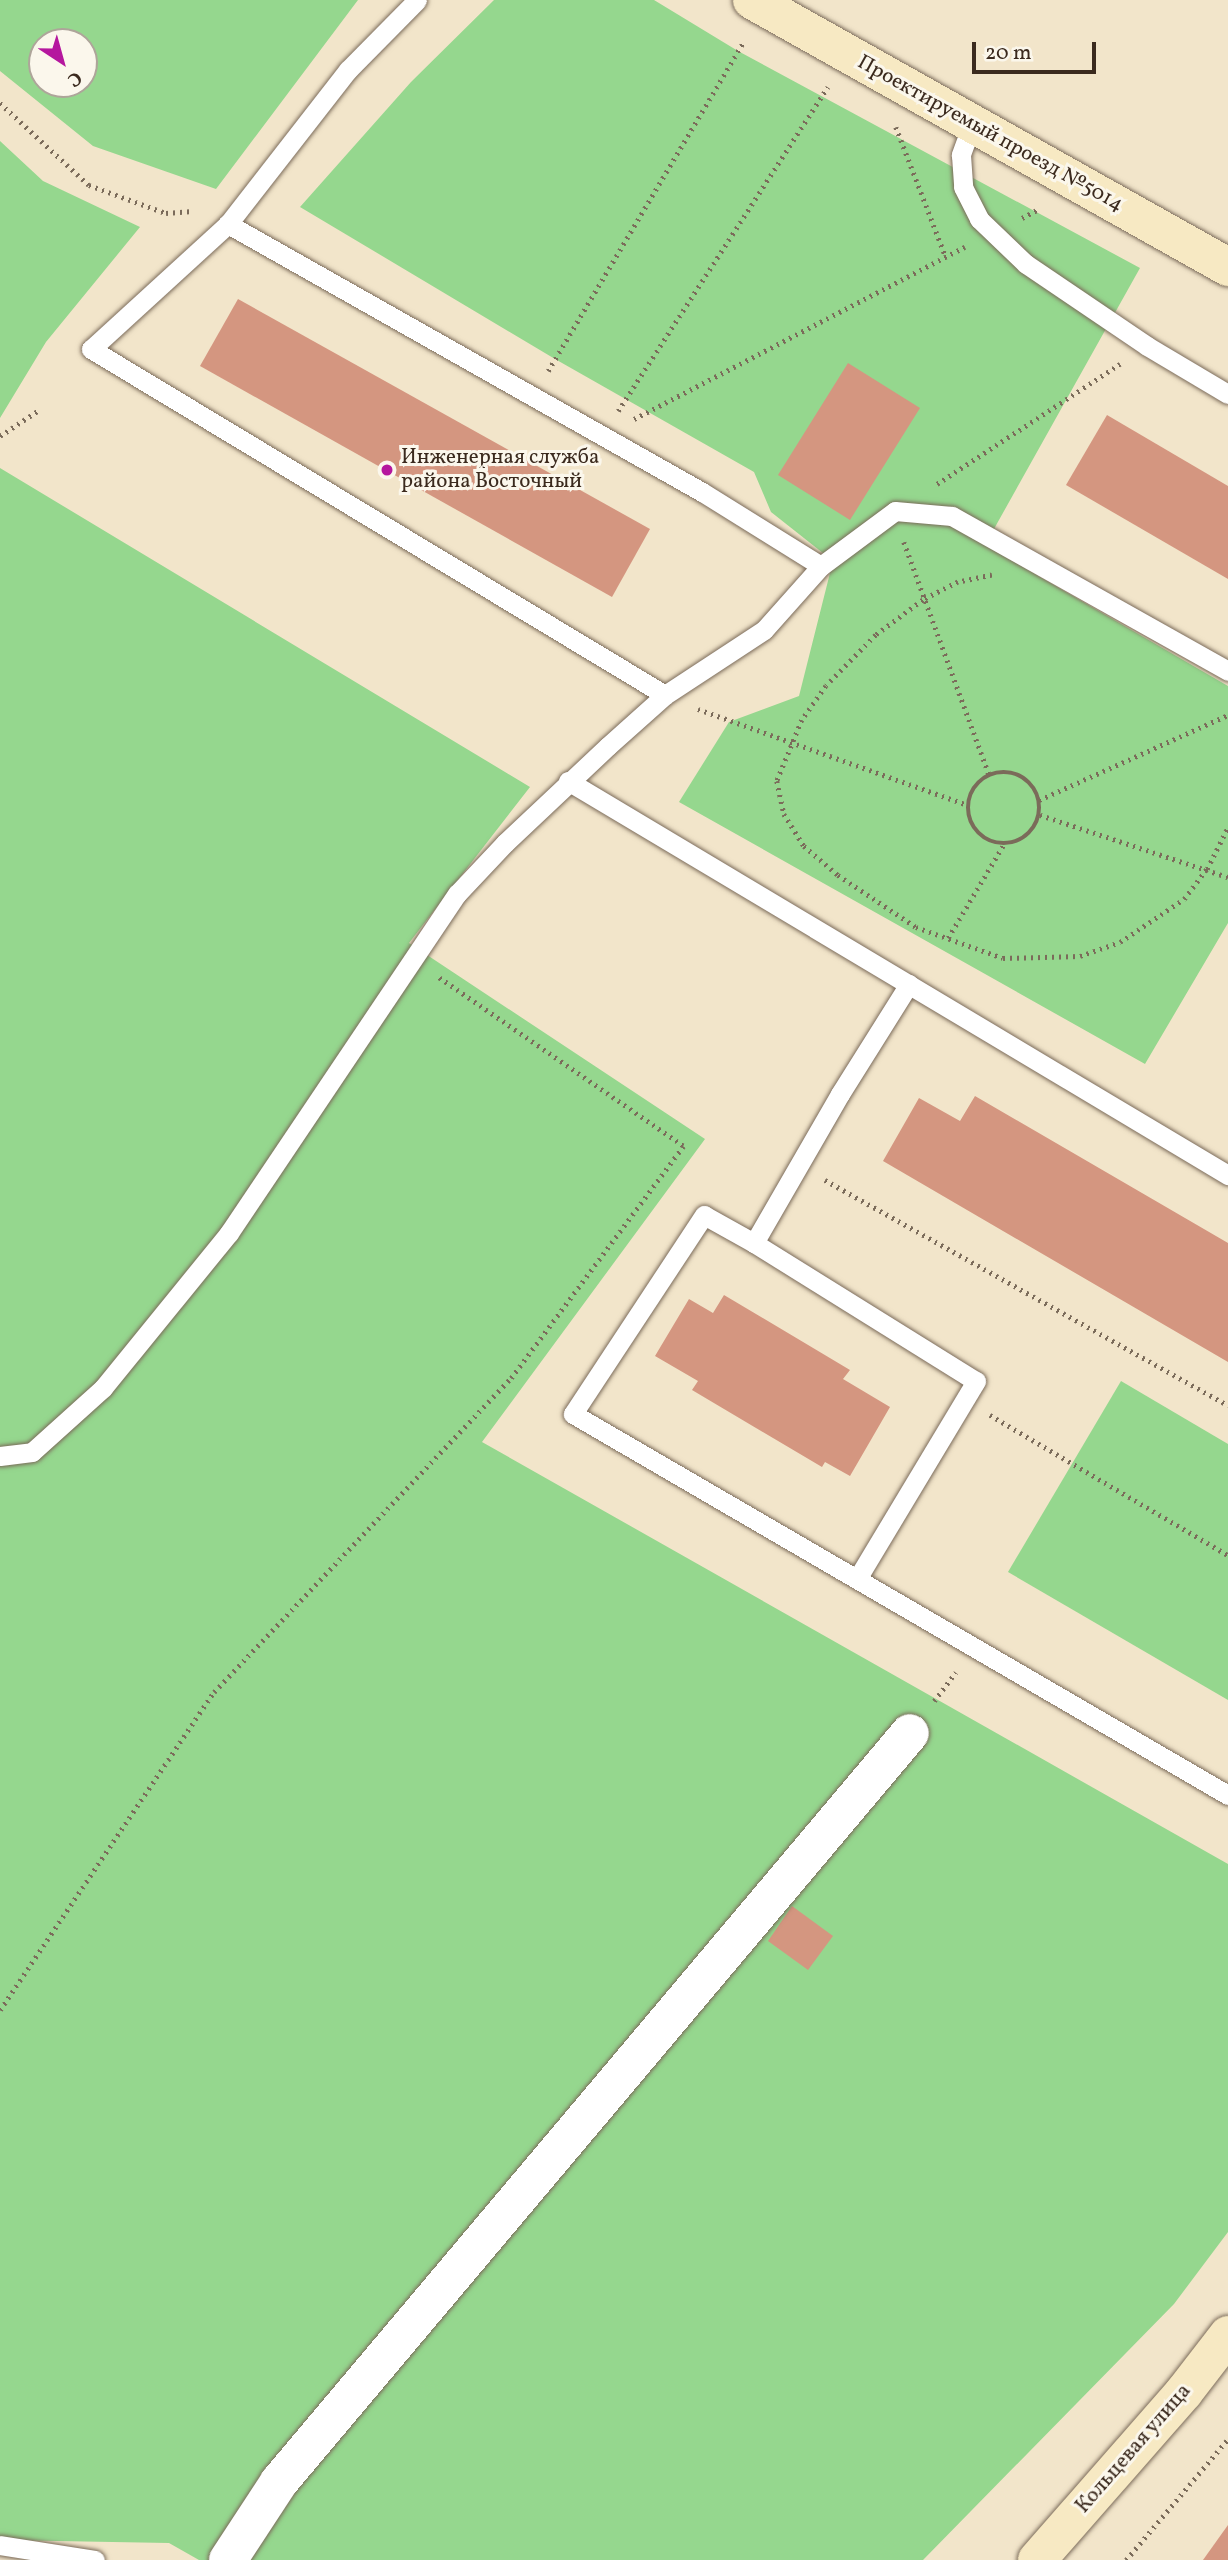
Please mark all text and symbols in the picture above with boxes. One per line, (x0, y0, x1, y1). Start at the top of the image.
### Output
north arrow (28, 28, 98, 98)
scale bar (976, 28, 1100, 72)
text: 20 m (985, 39, 1031, 68)
street label: Проектируемый проезд №5014 (853, 50, 1127, 218)
text: С (62, 64, 87, 92)
place label: Инженерная служба района Восточный (401, 445, 599, 495)
marker: Инженерная служба района Восточный (379, 462, 395, 478)
street label: Кольцевая улица (1071, 2379, 1197, 2519)

